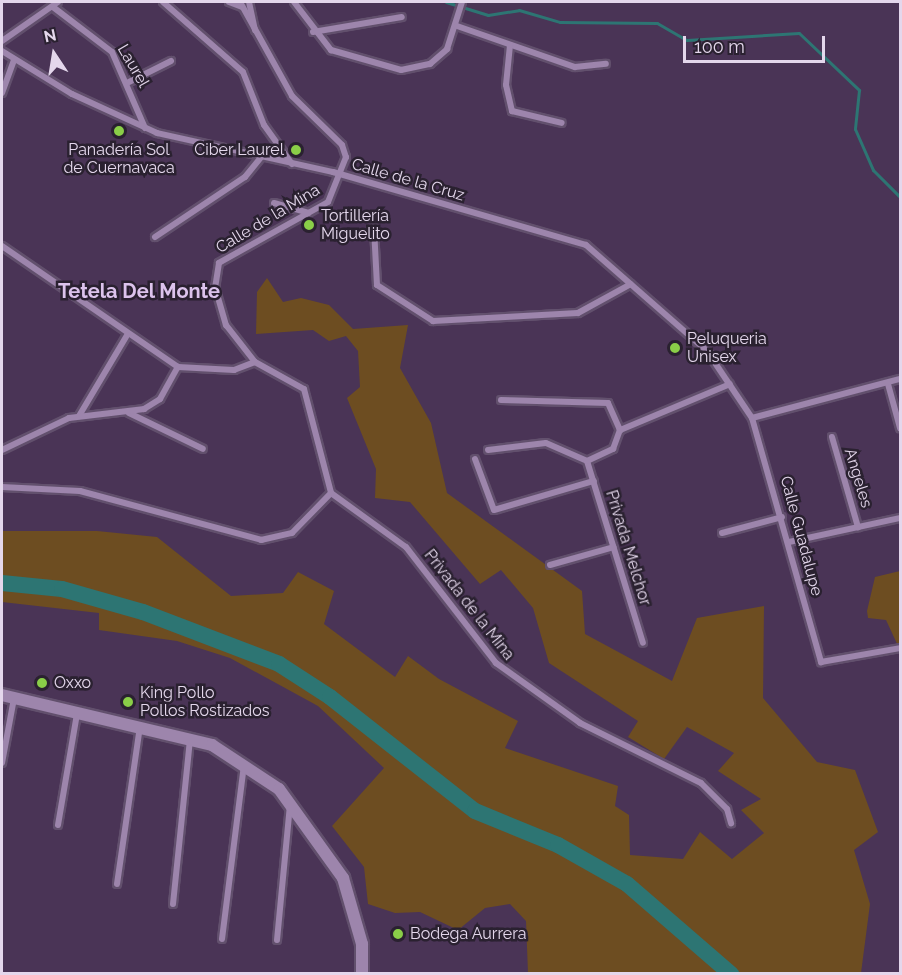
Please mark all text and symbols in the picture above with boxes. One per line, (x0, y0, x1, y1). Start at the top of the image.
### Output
north arrow (24, 24, 84, 84)
scale bar (686, 24, 828, 62)
text: N (42, 25, 58, 46)
text: 100 m (694, 36, 745, 57)
street label: Laurel (113, 41, 153, 91)
marker: Panadería Sol de Cuernavaca (112, 124, 126, 138)
place label: Panadería Sol de Cuernavaca (63, 140, 175, 178)
place label: Ciber Laurel (194, 140, 284, 160)
marker: Ciber Laurel (289, 143, 303, 157)
street label: Calle de la Cruz (349, 155, 467, 205)
street label: Calle de la Mina (212, 180, 324, 258)
place label: Tortillería Miguelito (321, 206, 390, 244)
marker: Tortillería Miguelito (302, 218, 316, 232)
district label: Tetela Del Monte (58, 279, 220, 303)
place label: Peluqueria Unisex (687, 329, 767, 367)
marker: Peluqueria Unisex (668, 341, 682, 355)
street label: Angeles (840, 446, 876, 510)
street label: Calle Guadalupe (776, 474, 826, 598)
street label: Privada Melchor (601, 488, 655, 608)
street label: Privada de la Mina (420, 546, 518, 664)
place label: Oxxo (54, 673, 91, 693)
marker: Oxxo (35, 676, 49, 690)
place label: King Pollo Pollos Rostizados (140, 683, 269, 721)
marker: King Pollo Pollos Rostizados (121, 695, 135, 709)
place label: Bodega Aurrera (410, 924, 527, 944)
marker: Bodega Aurrera (391, 927, 405, 941)

